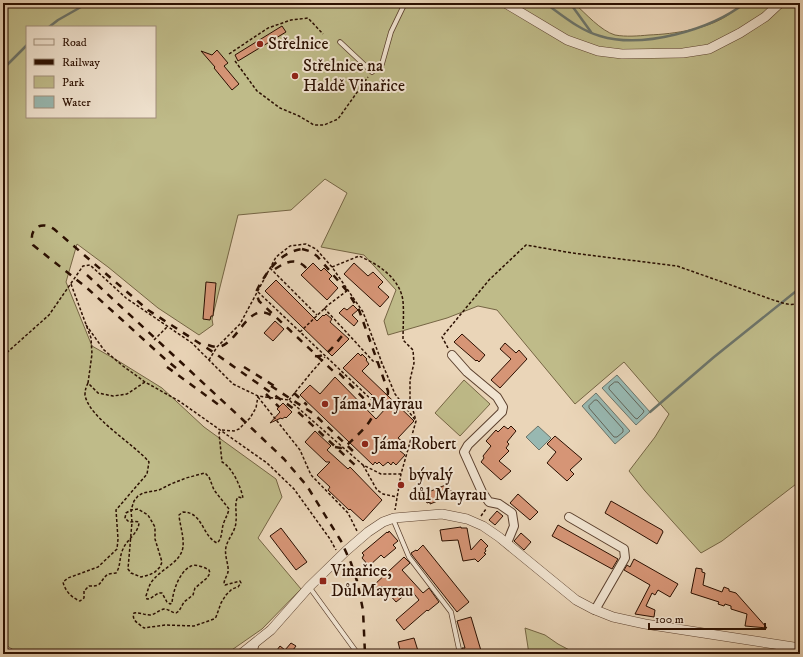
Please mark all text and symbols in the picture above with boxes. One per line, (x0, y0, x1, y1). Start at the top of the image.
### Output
legend (26, 26, 156, 118)
place label: Střelnice (268, 33, 328, 55)
text: Road (62, 35, 87, 50)
marker: Střelnice (255, 39, 265, 49)
text: Railway (62, 55, 100, 70)
place label: Střelnice na Haldě Vinařice (303, 55, 405, 97)
marker: Střelnice na Haldě Vinařice (290, 71, 300, 81)
text: Park (62, 75, 84, 90)
text: Water (61, 95, 91, 110)
place label: Jáma Mayrau (331, 393, 423, 415)
marker: Jáma Mayrau (320, 399, 330, 409)
place label: Jáma Robert (371, 433, 457, 455)
marker: Jáma Robert (360, 439, 370, 449)
place label: bývalý důl Mayrau (409, 464, 487, 506)
marker: bývalý důl Mayrau (396, 480, 406, 490)
place label: Vinařice, Důl Mayrau (330, 560, 413, 602)
marker: Vinařice, Důl Mayrau (318, 576, 328, 586)
scale bar (649, 605, 765, 631)
text: 100 m (655, 612, 684, 627)

